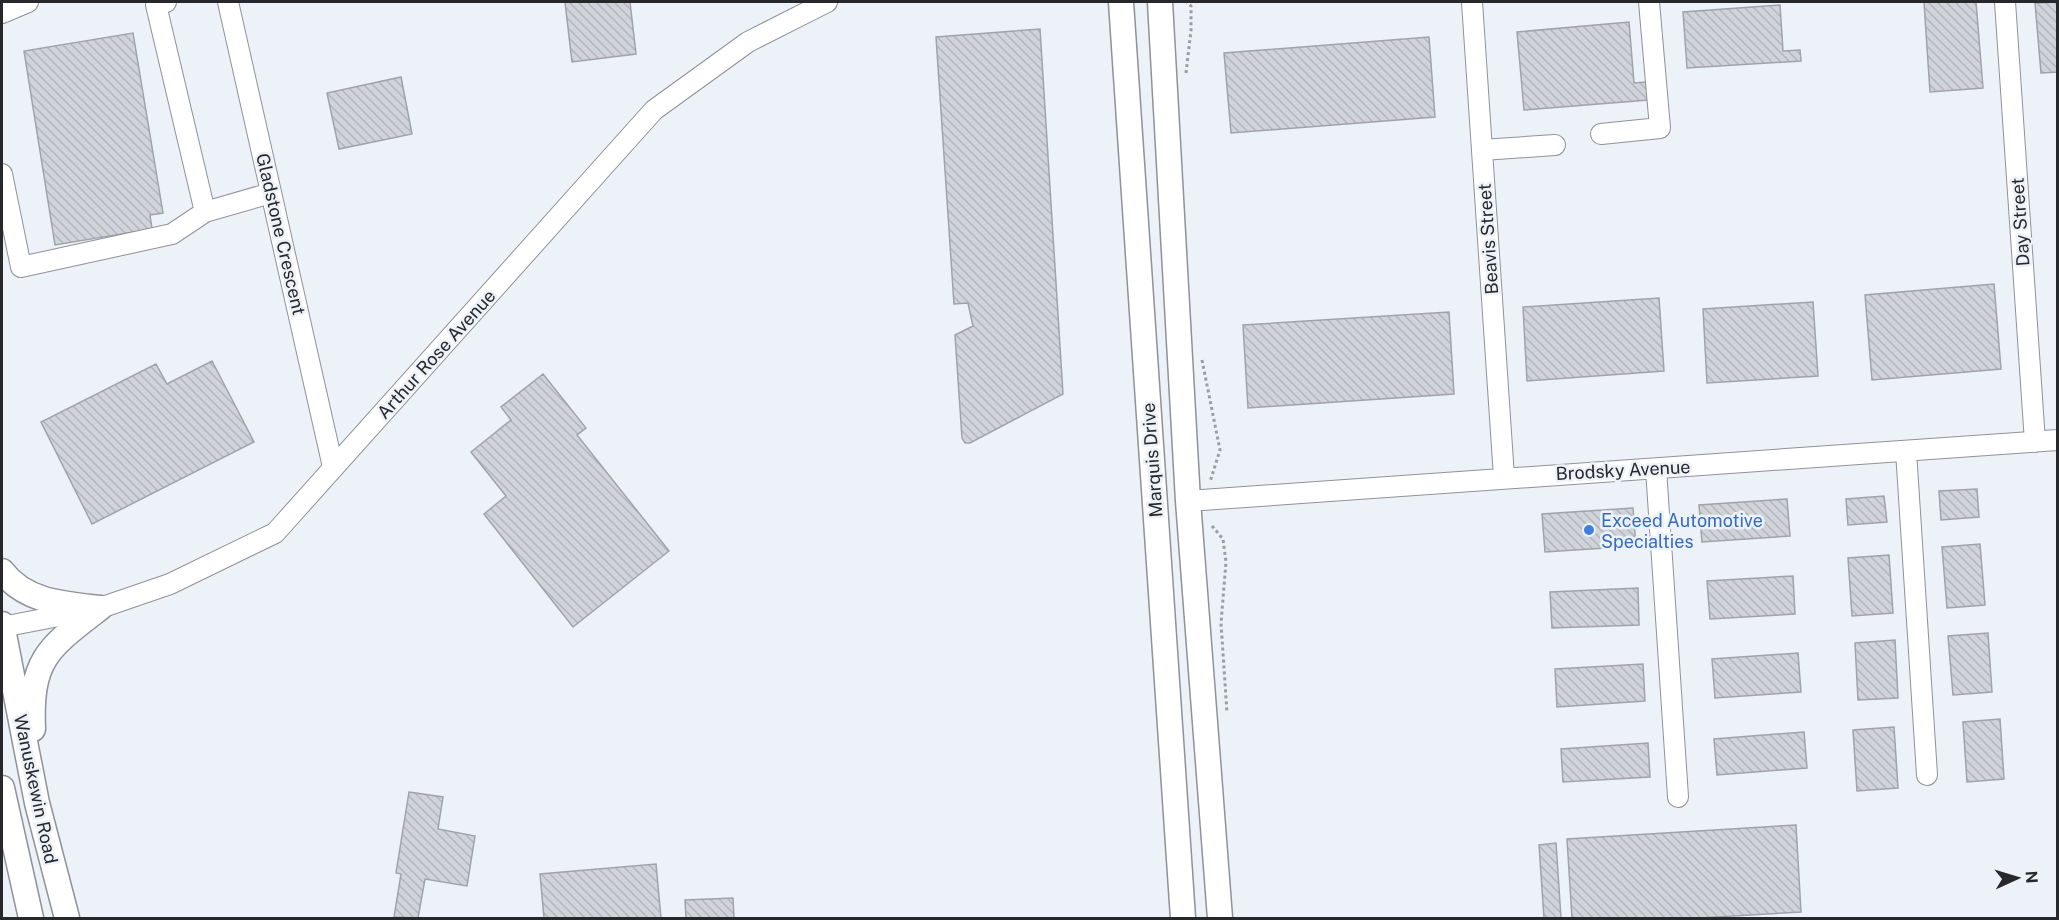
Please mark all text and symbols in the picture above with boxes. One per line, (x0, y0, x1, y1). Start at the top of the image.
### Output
street label: Gladstone Crescent (252, 151, 310, 317)
street label: Day Street (2006, 177, 2034, 267)
street label: Beavis Street (1474, 183, 1502, 295)
street label: Arthur Rose Avenue (373, 285, 499, 423)
street label: Marquis Drive (1138, 402, 1166, 518)
street label: Brodsky Avenue (1555, 456, 1691, 484)
place label: Exceed Automotive Specialties (1601, 510, 1763, 552)
marker: Exceed Automotive Specialties (1582, 523, 1596, 537)
street label: Wanuskewin Road (10, 712, 62, 866)
north arrow (1987, 848, 2047, 908)
text: N (2022, 870, 2041, 884)

